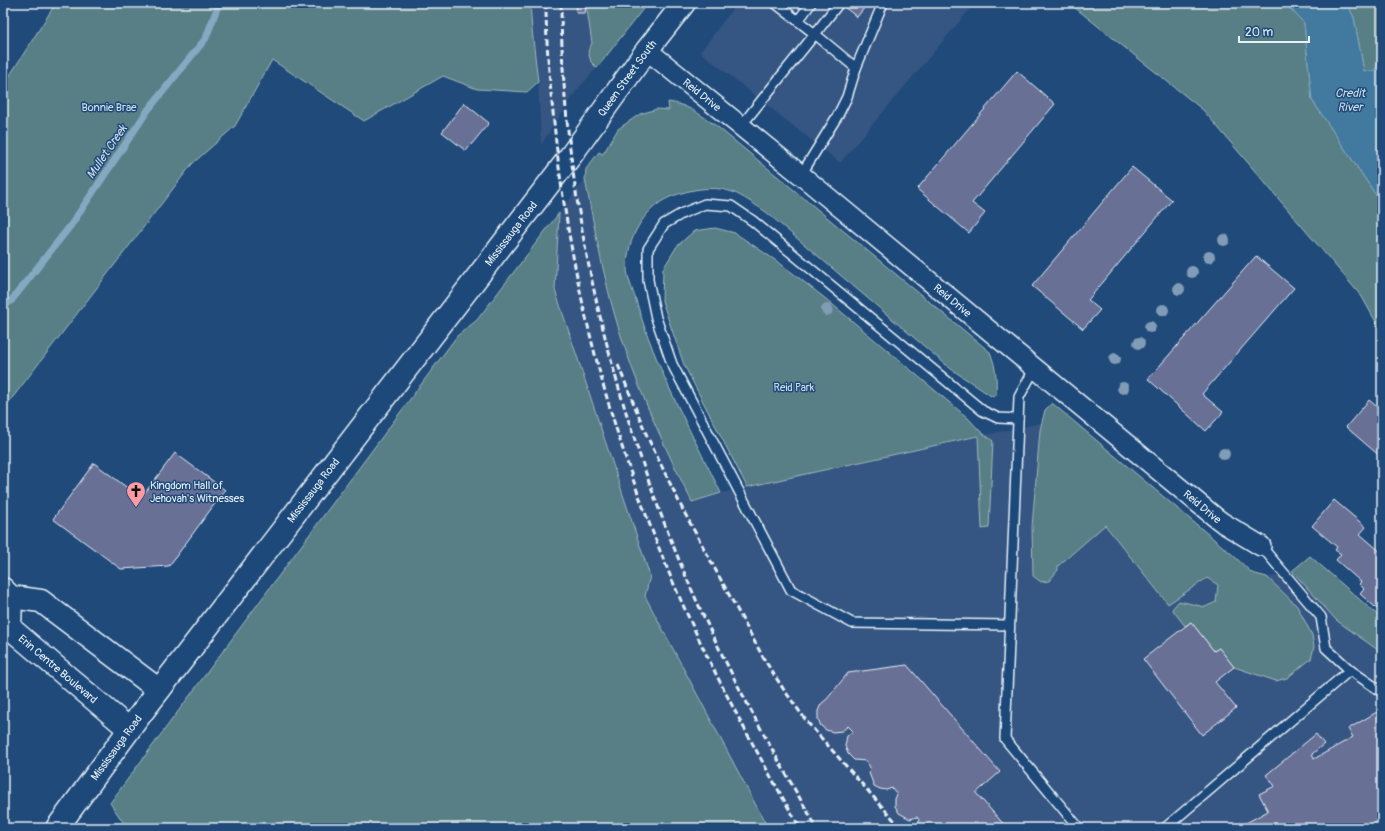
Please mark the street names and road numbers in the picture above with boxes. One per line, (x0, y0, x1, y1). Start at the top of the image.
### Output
street label: Queen Street South (595, 37, 659, 119)
street label: Reid Drive (681, 75, 724, 114)
street label: Mississauga Road (482, 199, 540, 268)
street label: Reid Drive (931, 281, 975, 320)
street label: Mississauga Road (284, 455, 342, 525)
street label: Reid Drive (1181, 487, 1224, 526)
street label: Erin Centre Boulevard (16, 632, 100, 706)
street label: Mississauga Road (88, 712, 145, 783)

